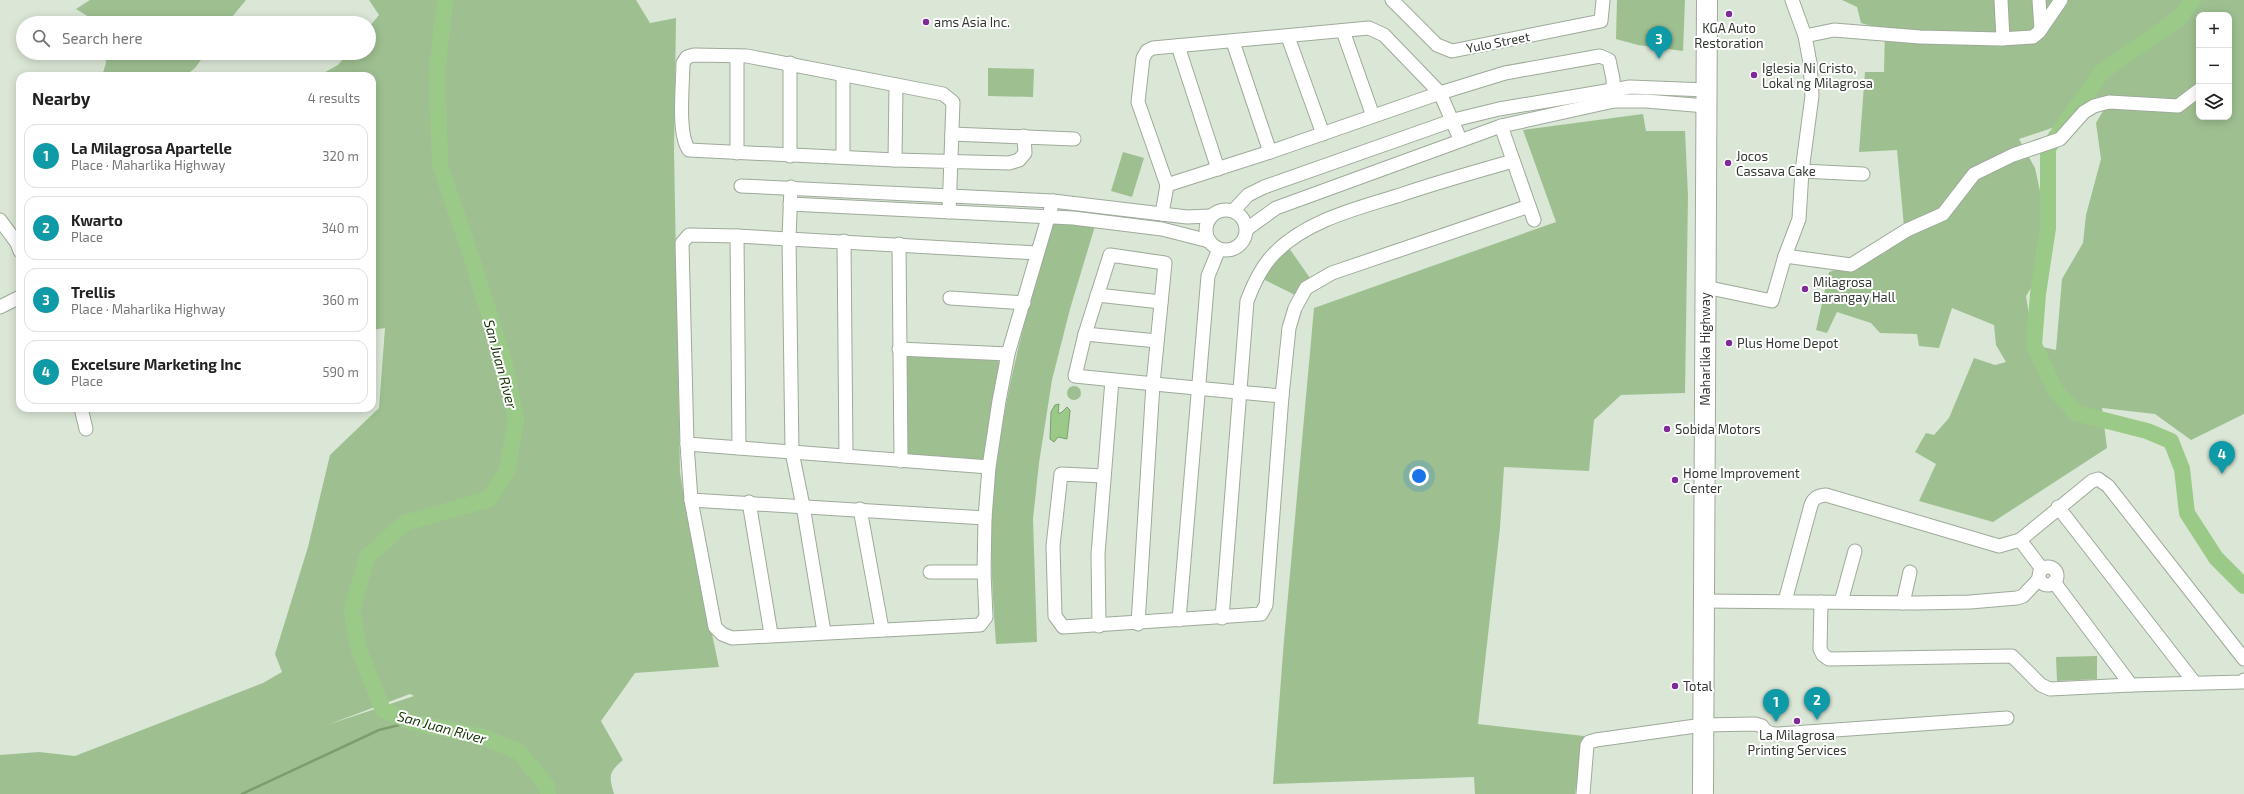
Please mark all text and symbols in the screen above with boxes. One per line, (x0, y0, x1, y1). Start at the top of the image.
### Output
marker: KGA Auto Restoration (1724, 9, 1734, 19)
map controls (2196, 12, 2232, 120)
button: + (2196, 12, 2232, 48)
place label: ams Asia Inc. (934, 14, 1010, 30)
search box (16, 16, 376, 60)
marker: ams Asia Inc. (921, 17, 931, 27)
place label: KGA Auto Restoration (1694, 20, 1764, 51)
pin: 3 (1646, 26, 1672, 59)
icon: search (30, 27, 52, 49)
street label: Yulo Street (1465, 28, 1531, 56)
text: Search here (62, 29, 143, 47)
button: − (2196, 48, 2232, 84)
place label: Iglesia Ni Cristo, Lokal ng Milagrosa (1762, 60, 1873, 91)
marker: Iglesia Ni Cristo, Lokal ng Milagrosa (1749, 70, 1759, 80)
button: layers (2196, 84, 2232, 120)
text: Nearby (32, 88, 90, 108)
text: 4 results (308, 90, 360, 106)
text: La Milagrosa Apartelle (71, 139, 232, 157)
text: 1 (43, 148, 49, 164)
text: 320 m (322, 148, 359, 164)
place label: Jocos Cassava Cake (1736, 148, 1816, 179)
text: Place · Maharlika Highway (71, 157, 225, 173)
marker: Jocos Cassava Cake (1723, 158, 1733, 168)
text: Kwarto (71, 211, 123, 229)
text: 2 (42, 220, 50, 236)
text: 340 m (322, 220, 359, 236)
text: Place (71, 229, 103, 245)
place label: Milagrosa Barangay Hall (1813, 274, 1896, 305)
text: Trellis (71, 283, 116, 301)
marker: Milagrosa Barangay Hall (1800, 284, 1810, 294)
text: 3 (42, 292, 50, 308)
text: 360 m (322, 292, 359, 308)
street label: Maharlika Highway (1697, 292, 1713, 406)
text: Place · Maharlika Highway (71, 301, 225, 317)
water label: San Juan River (481, 318, 521, 411)
place label: Plus Home Depot (1737, 335, 1838, 351)
marker: Plus Home Depot (1724, 338, 1734, 348)
text: Excelsure Marketing Inc (71, 355, 241, 373)
text: 4 (42, 364, 50, 380)
text: 590 m (322, 364, 359, 380)
text: Place (71, 373, 103, 389)
place label: Sobida Motors (1675, 421, 1761, 437)
marker: Sobida Motors (1662, 424, 1672, 434)
pin: 4 (2209, 441, 2235, 474)
place label: Home Improvement Center (1683, 465, 1800, 496)
your location (1409, 466, 1429, 486)
marker: Home Improvement Center (1670, 475, 1680, 485)
place label: Total (1683, 678, 1713, 694)
marker: Total (1670, 681, 1680, 691)
pin: 2 (1804, 687, 1830, 720)
pin: 1 (1763, 689, 1789, 722)
water label: San Juan River (396, 707, 489, 747)
marker: La Milagrosa Printing Services (1792, 716, 1802, 726)
place label: La Milagrosa Printing Services (1748, 727, 1846, 758)

